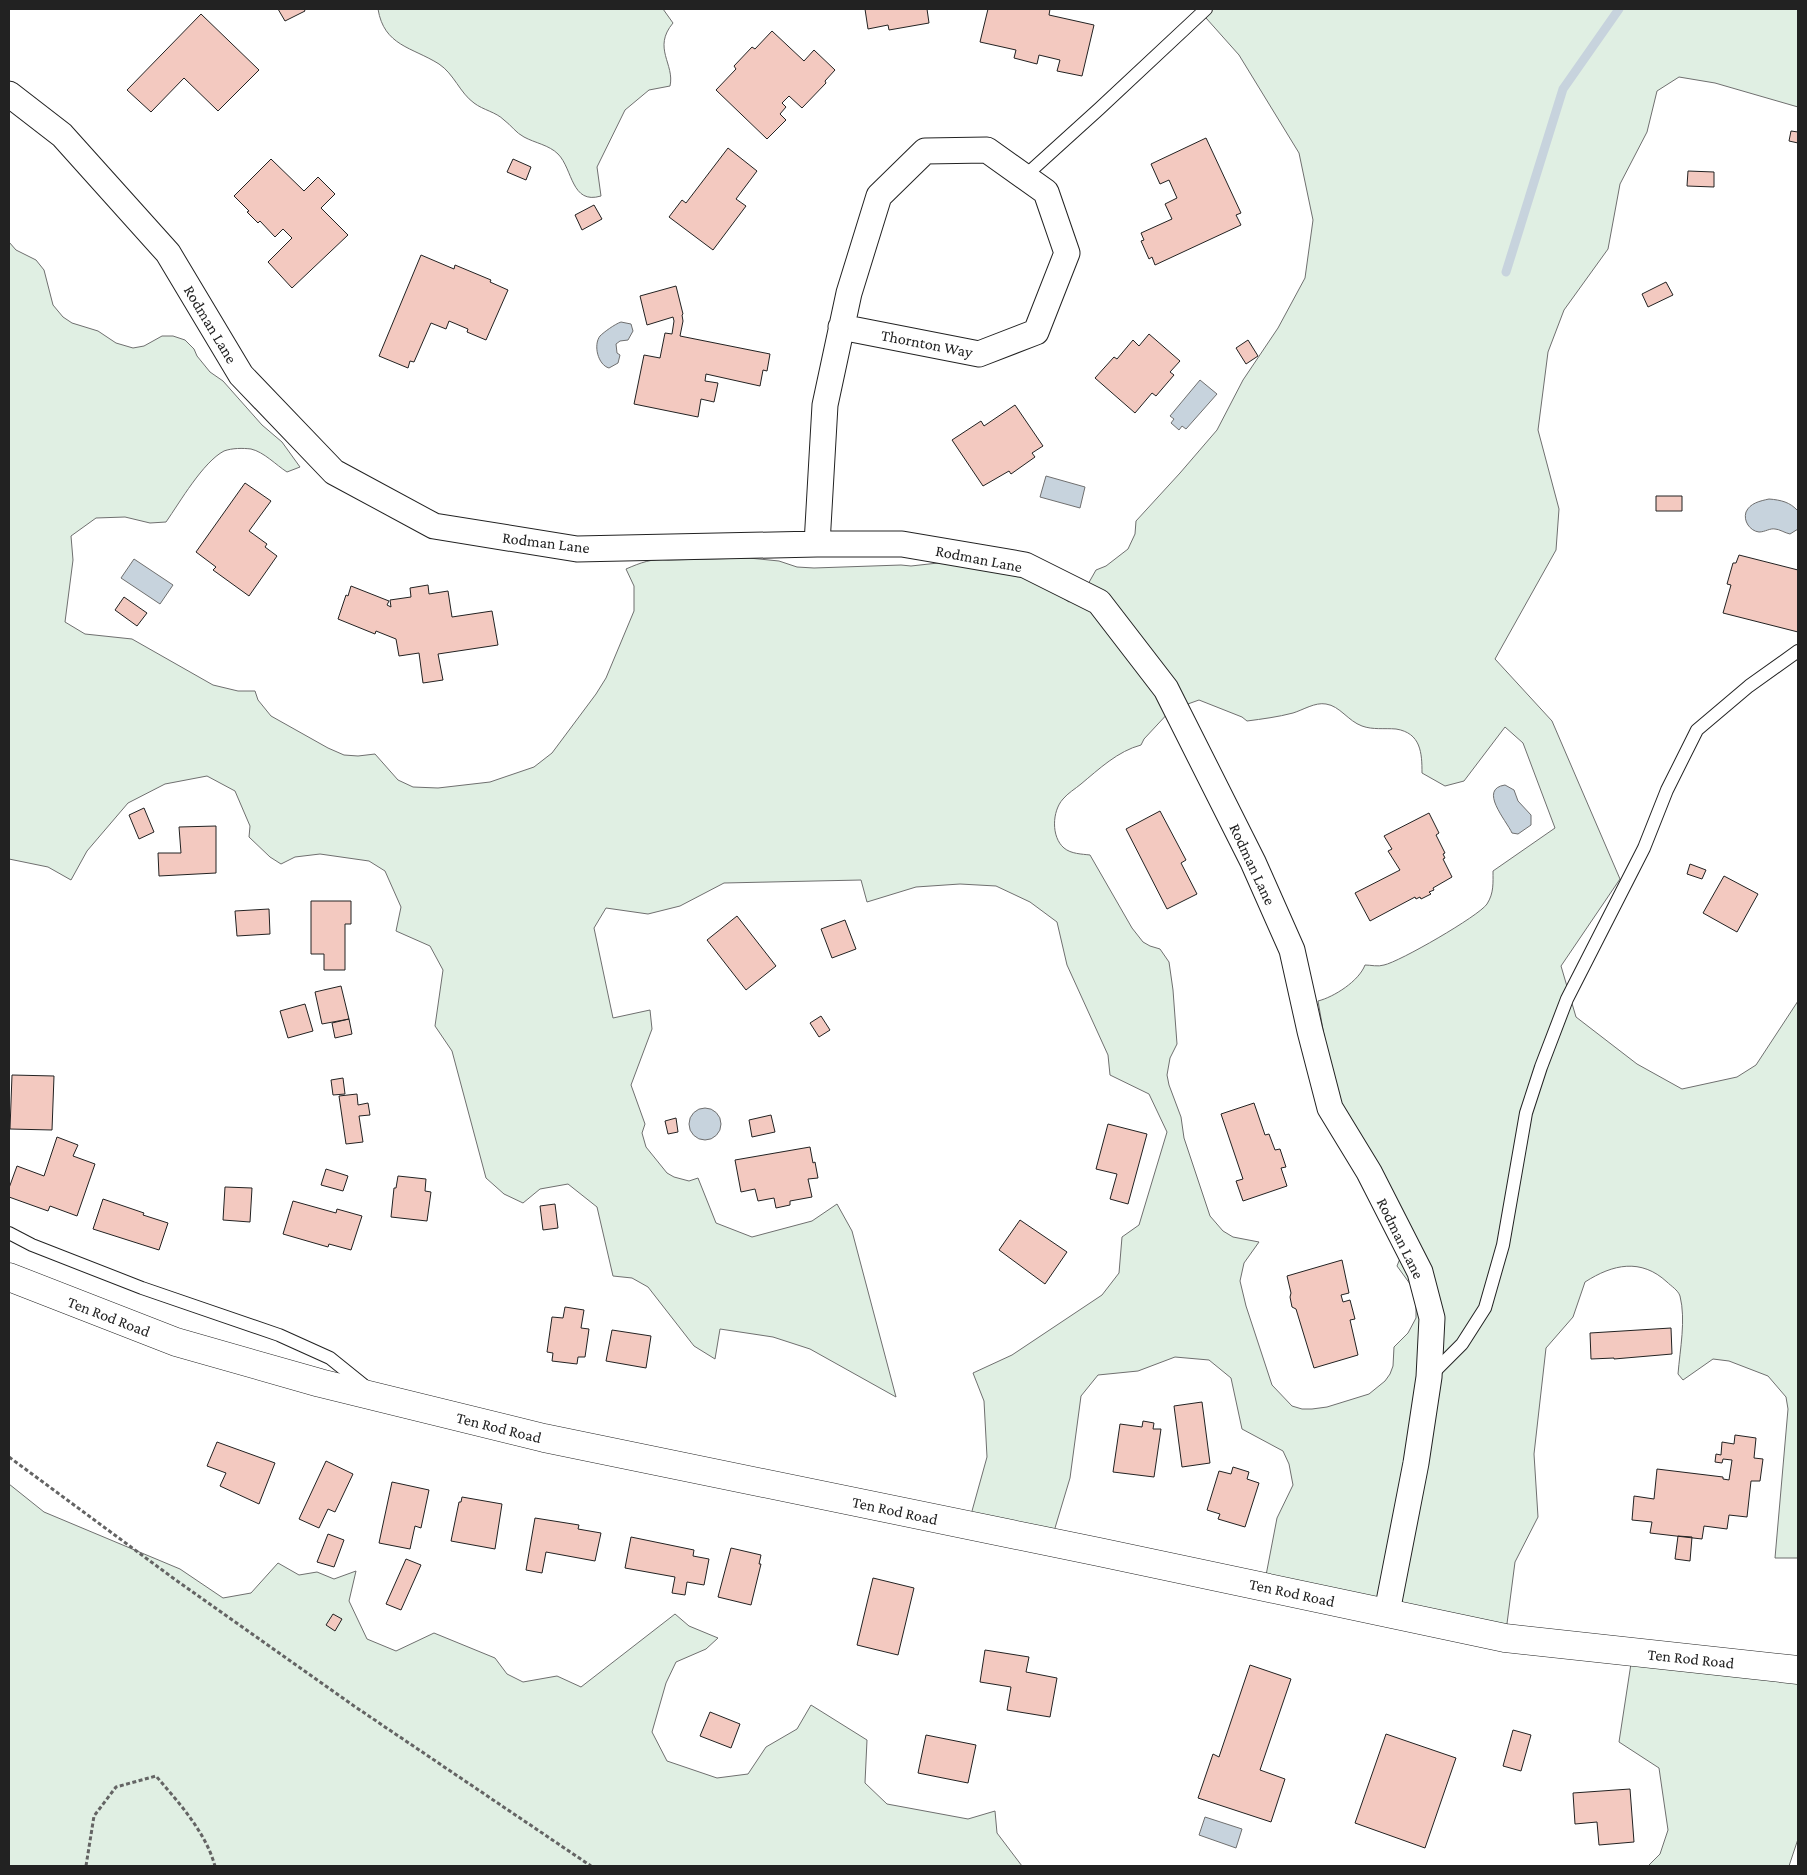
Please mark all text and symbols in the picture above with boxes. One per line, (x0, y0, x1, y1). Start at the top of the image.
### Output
street label: Rodman Lane (181, 282, 240, 366)
street label: Thornton Way (879, 326, 975, 362)
street label: Rodman Lane (501, 529, 591, 556)
street label: Rodman Lane (934, 542, 1024, 575)
street label: Rodman Lane (1226, 821, 1279, 908)
street label: Rodman Lane (1374, 1195, 1427, 1281)
street label: Ten Rod Road (65, 1293, 153, 1340)
street label: Ten Rod Road (455, 1409, 544, 1446)
street label: Ten Rod Road (850, 1493, 940, 1528)
street label: Ten Rod Road (1247, 1575, 1337, 1610)
street label: Ten Rod Road (1647, 1645, 1736, 1672)

